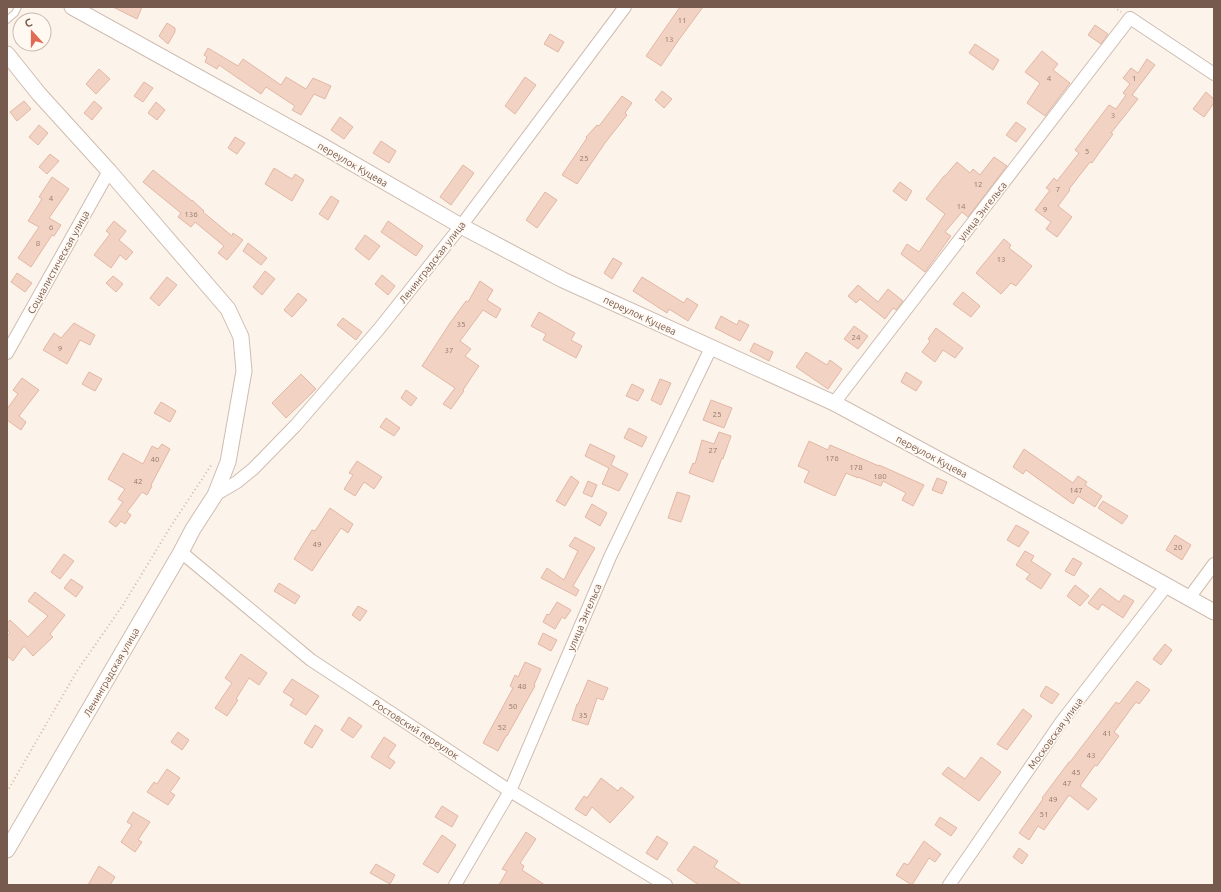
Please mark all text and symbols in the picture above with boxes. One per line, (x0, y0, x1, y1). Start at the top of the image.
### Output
north arrow (12, 12, 52, 52)
text: С (23, 16, 34, 30)
house number: 11 (677, 16, 687, 25)
house number: 13 (664, 35, 674, 44)
house number: 4 (1047, 74, 1052, 83)
house number: 1 (1132, 74, 1136, 83)
house number: 3 (1111, 111, 1115, 120)
street label: переулок Куцева (316, 140, 390, 189)
house number: 5 (1085, 147, 1089, 156)
house number: 25 (579, 154, 589, 163)
street label: улица Энгельса (956, 180, 1009, 243)
house number: 12 (973, 180, 983, 189)
house number: 7 (1056, 185, 1060, 194)
house number: 4 (49, 194, 54, 203)
house number: 14 (956, 202, 966, 211)
house number: 9 (1043, 205, 1047, 214)
street label: Социалистическая улица (25, 209, 91, 316)
house number: 136 (184, 210, 198, 219)
street label: Ленинградская улица (397, 219, 468, 305)
house number: 6 (49, 223, 54, 232)
house number: 8 (36, 239, 41, 248)
house number: 13 (996, 255, 1006, 264)
street label: переулок Куцева (602, 294, 678, 337)
house number: 35 (456, 320, 466, 329)
house number: 24 (851, 333, 861, 342)
house number: 9 (58, 344, 62, 353)
house number: 37 (444, 346, 454, 355)
house number: 25 (712, 410, 722, 419)
street label: переулок Куцева (894, 433, 969, 480)
house number: 27 (708, 446, 718, 455)
house number: 176 (825, 454, 839, 463)
house number: 40 (150, 455, 160, 464)
house number: 178 (849, 463, 863, 472)
house number: 180 (873, 472, 887, 481)
house number: 42 (133, 477, 143, 486)
house number: 147 (1069, 486, 1083, 495)
house number: 49 (312, 540, 322, 549)
house number: 20 (1173, 543, 1183, 552)
street label: улица Энгельса (565, 582, 604, 652)
street label: Ленинградская улица (81, 626, 141, 719)
house number: 48 (517, 682, 527, 691)
street label: Московская улица (1026, 695, 1085, 771)
street label: Ростовский переулок (371, 697, 461, 761)
house number: 50 (508, 702, 518, 711)
house number: 35 (578, 711, 588, 720)
house number: 52 (497, 723, 507, 732)
house number: 41 (1102, 729, 1112, 738)
house number: 43 (1086, 751, 1096, 760)
house number: 45 (1071, 768, 1081, 777)
house number: 47 (1062, 779, 1072, 788)
house number: 49 (1048, 795, 1058, 804)
house number: 51 (1039, 810, 1049, 819)

